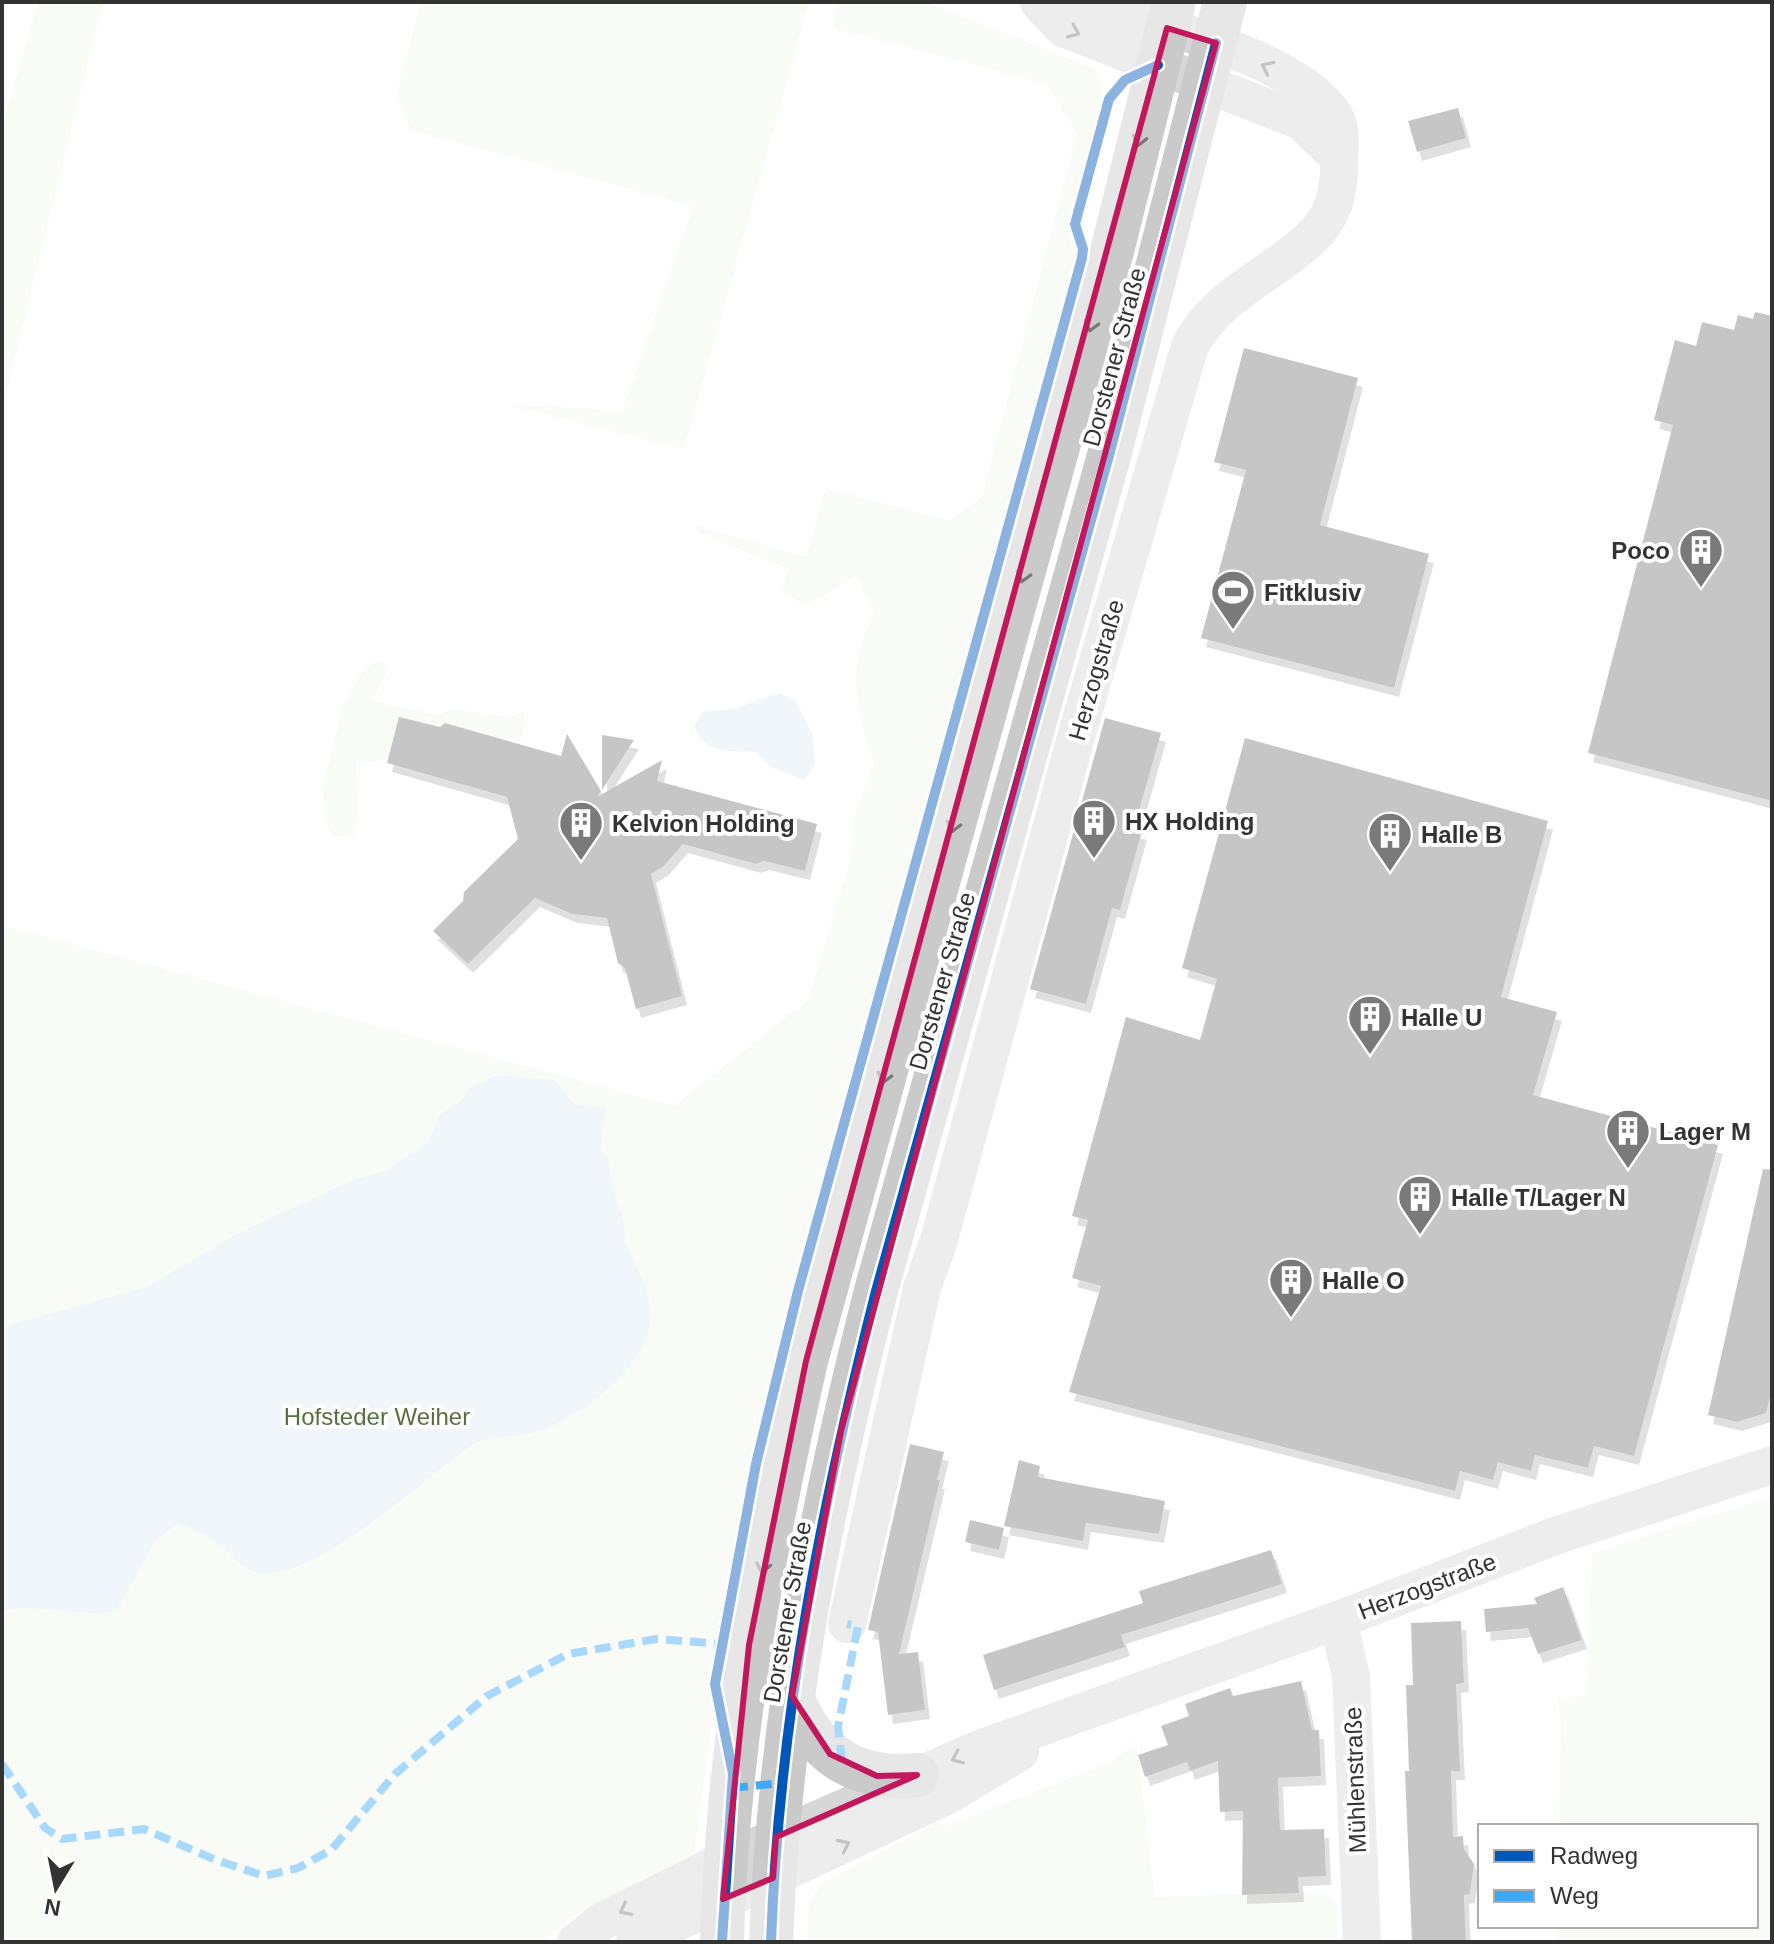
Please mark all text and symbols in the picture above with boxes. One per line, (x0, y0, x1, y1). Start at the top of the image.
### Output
one-way arrow (1066, 22, 1081, 38)
one-way arrow (1261, 61, 1276, 77)
one-way arrow (1132, 133, 1149, 147)
street label: Dorstener Straße (1077, 265, 1151, 449)
one-way arrow (1084, 319, 1101, 333)
building icon: Poco (1677, 526, 1725, 589)
place label: Poco (1611, 537, 1670, 564)
sports icon: Fitklusiv (1209, 568, 1257, 631)
one-way arrow (1015, 569, 1032, 583)
place label: Fitklusiv (1264, 579, 1362, 606)
street label: Herzogstraße (1063, 596, 1129, 744)
building icon: HX Holding (1070, 797, 1118, 860)
building icon: Kelvion Holding (557, 799, 605, 862)
place label: HX Holding (1125, 808, 1254, 835)
place label: Kelvion Holding (612, 810, 795, 837)
building icon: Halle B (1366, 810, 1414, 873)
one-way arrow (946, 820, 963, 834)
place label: Halle B (1421, 821, 1502, 848)
street label: Dorstener Straße (904, 889, 980, 1073)
building icon: Halle U (1346, 993, 1394, 1056)
place label: Halle U (1401, 1004, 1482, 1031)
one-way arrow (877, 1071, 894, 1085)
building icon: Lager M (1604, 1107, 1652, 1170)
place label: Lager M (1659, 1118, 1751, 1145)
building icon: Halle T/Lager N (1396, 1173, 1444, 1236)
place label: Halle T/Lager N (1451, 1184, 1626, 1211)
building icon: Halle O (1267, 1256, 1315, 1319)
place label: Halle O (1322, 1267, 1405, 1294)
park label: Hofsteder Weiher (284, 1403, 470, 1430)
street label: Dorstener Straße (758, 1519, 816, 1705)
street label: Herzogstraße (1354, 1547, 1500, 1625)
one-way arrow (755, 1561, 772, 1575)
street label: Mühlenstraße (1339, 1706, 1371, 1854)
one-way arrow (951, 1749, 965, 1765)
legend (1478, 1824, 1758, 1928)
one-way arrow (836, 1839, 850, 1855)
text: Radweg (1550, 1842, 1638, 1869)
north arrow (16, 1848, 96, 1928)
text: Weg (1550, 1882, 1599, 1909)
text: N (43, 1894, 63, 1921)
one-way arrow (619, 1900, 634, 1915)

